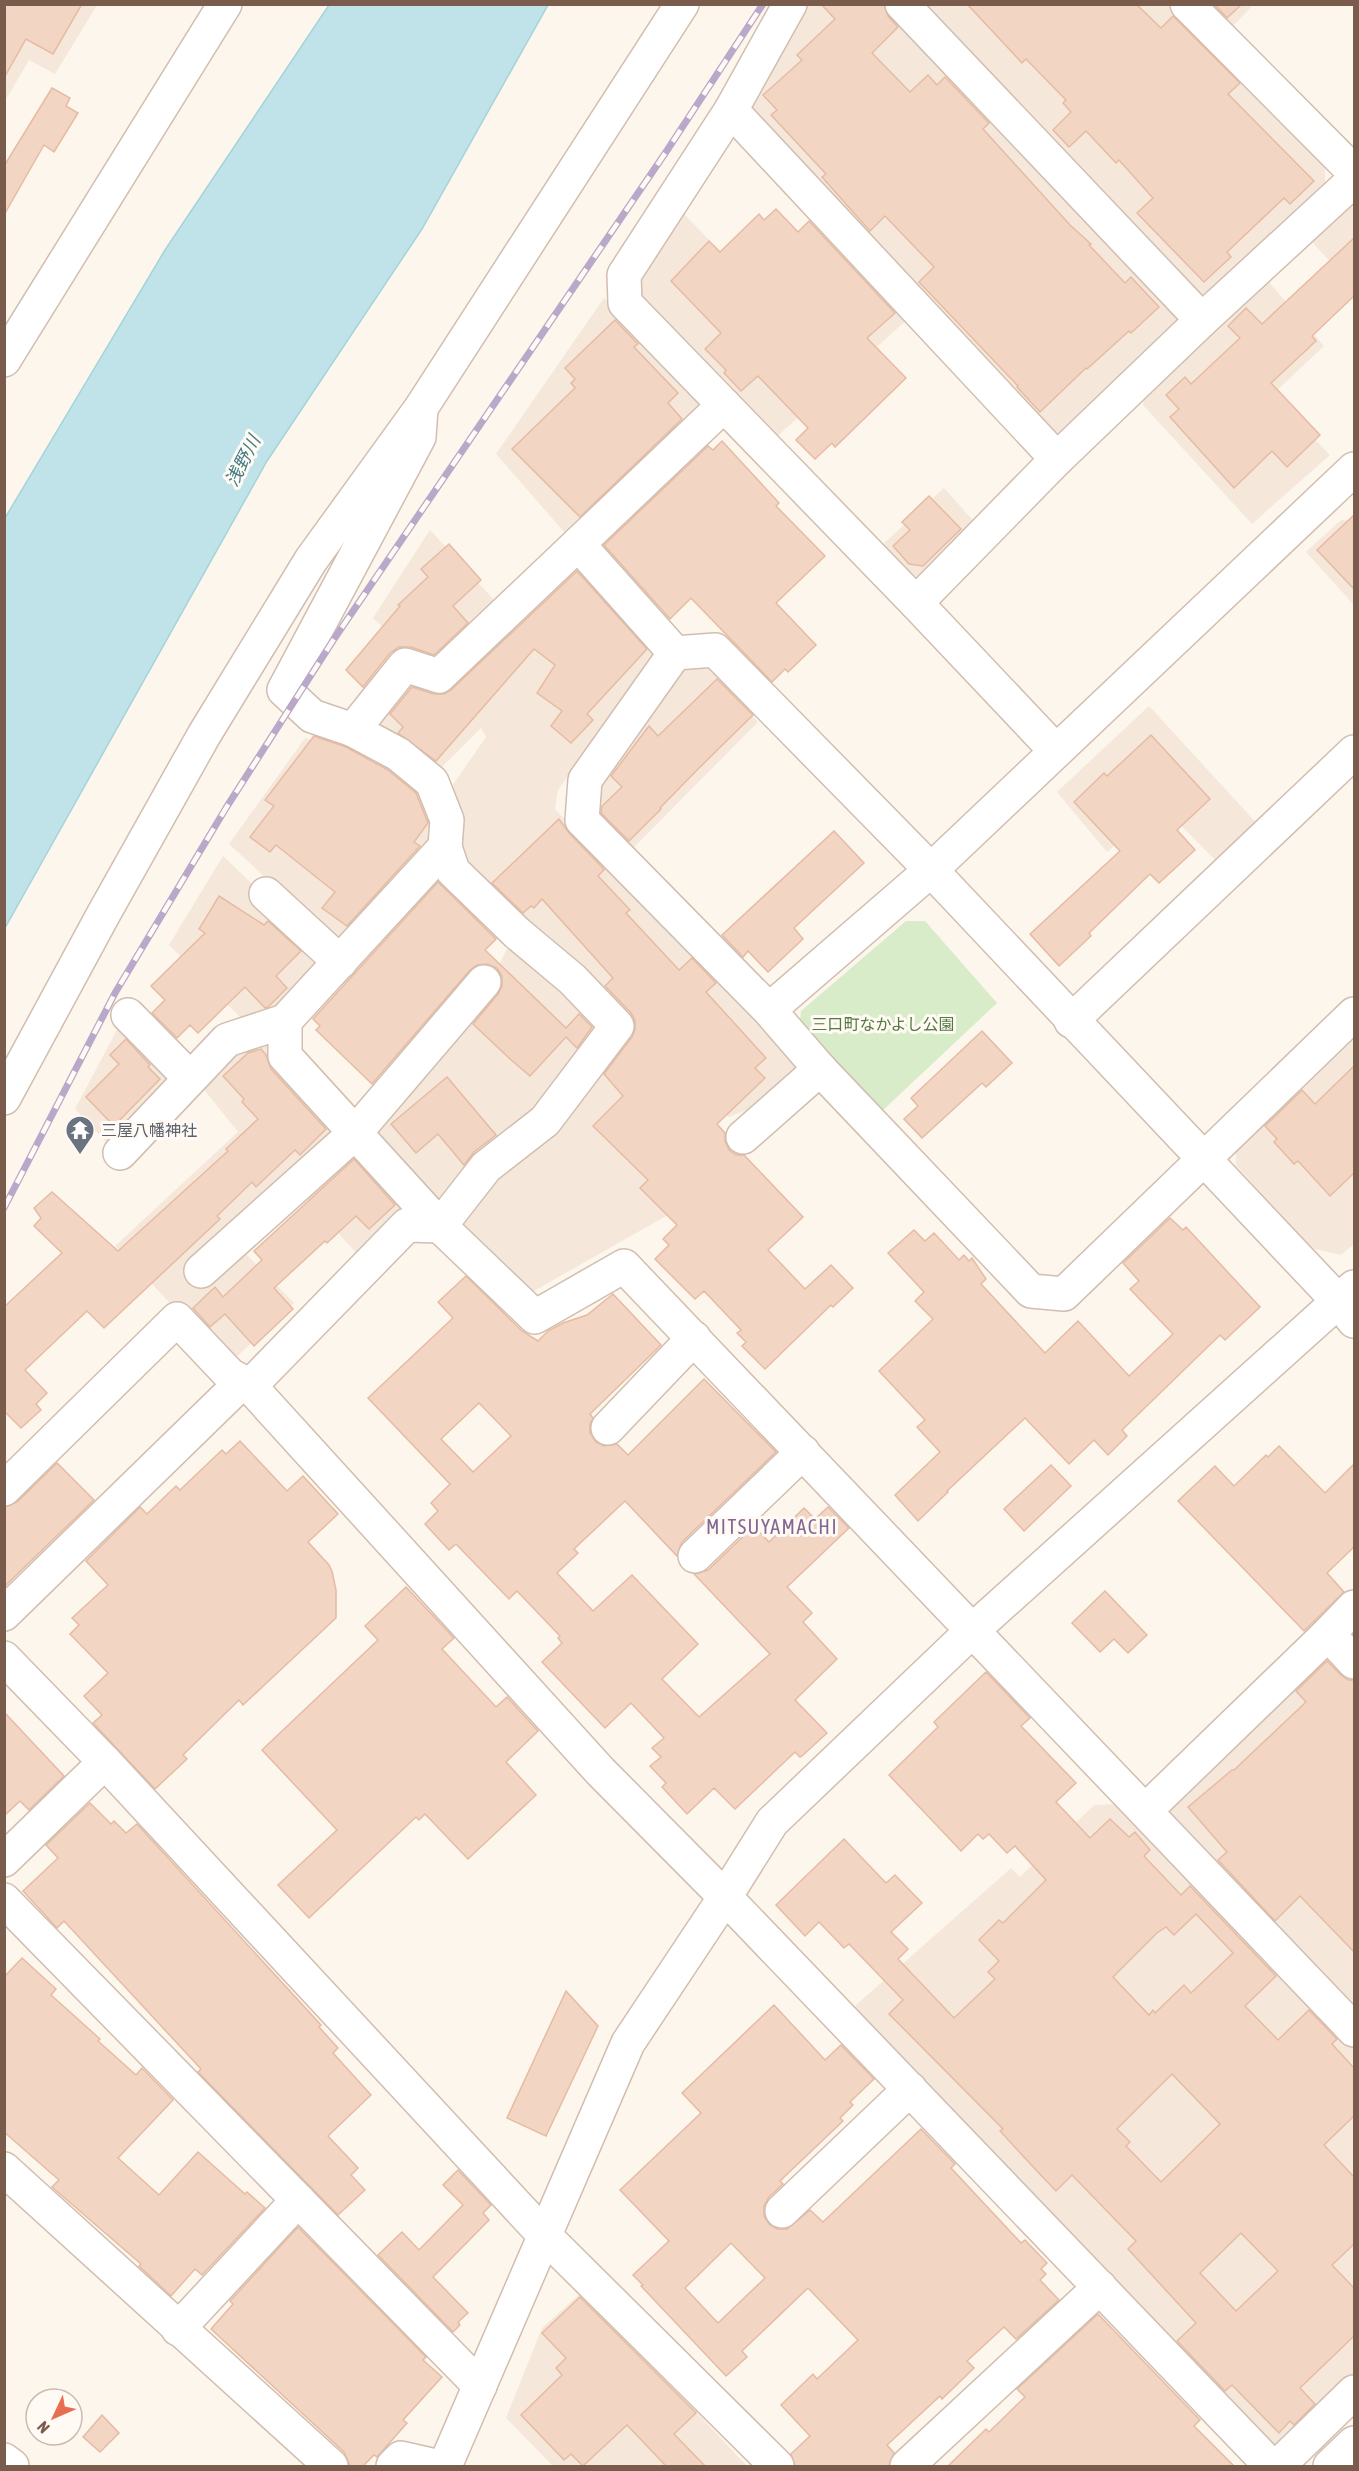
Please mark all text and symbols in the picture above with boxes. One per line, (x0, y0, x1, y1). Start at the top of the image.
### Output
water label: 浅野川 (221, 430, 265, 490)
park label: 三口町なかよし公園 (811, 1015, 955, 1033)
temple icon: 三屋八幡神社 (64, 1114, 96, 1156)
place label: 三屋八幡神社 (101, 1121, 197, 1139)
district label: MITSUYAMACHI (706, 1515, 838, 1538)
north arrow (24, 2387, 84, 2447)
text: N (33, 2418, 53, 2437)

